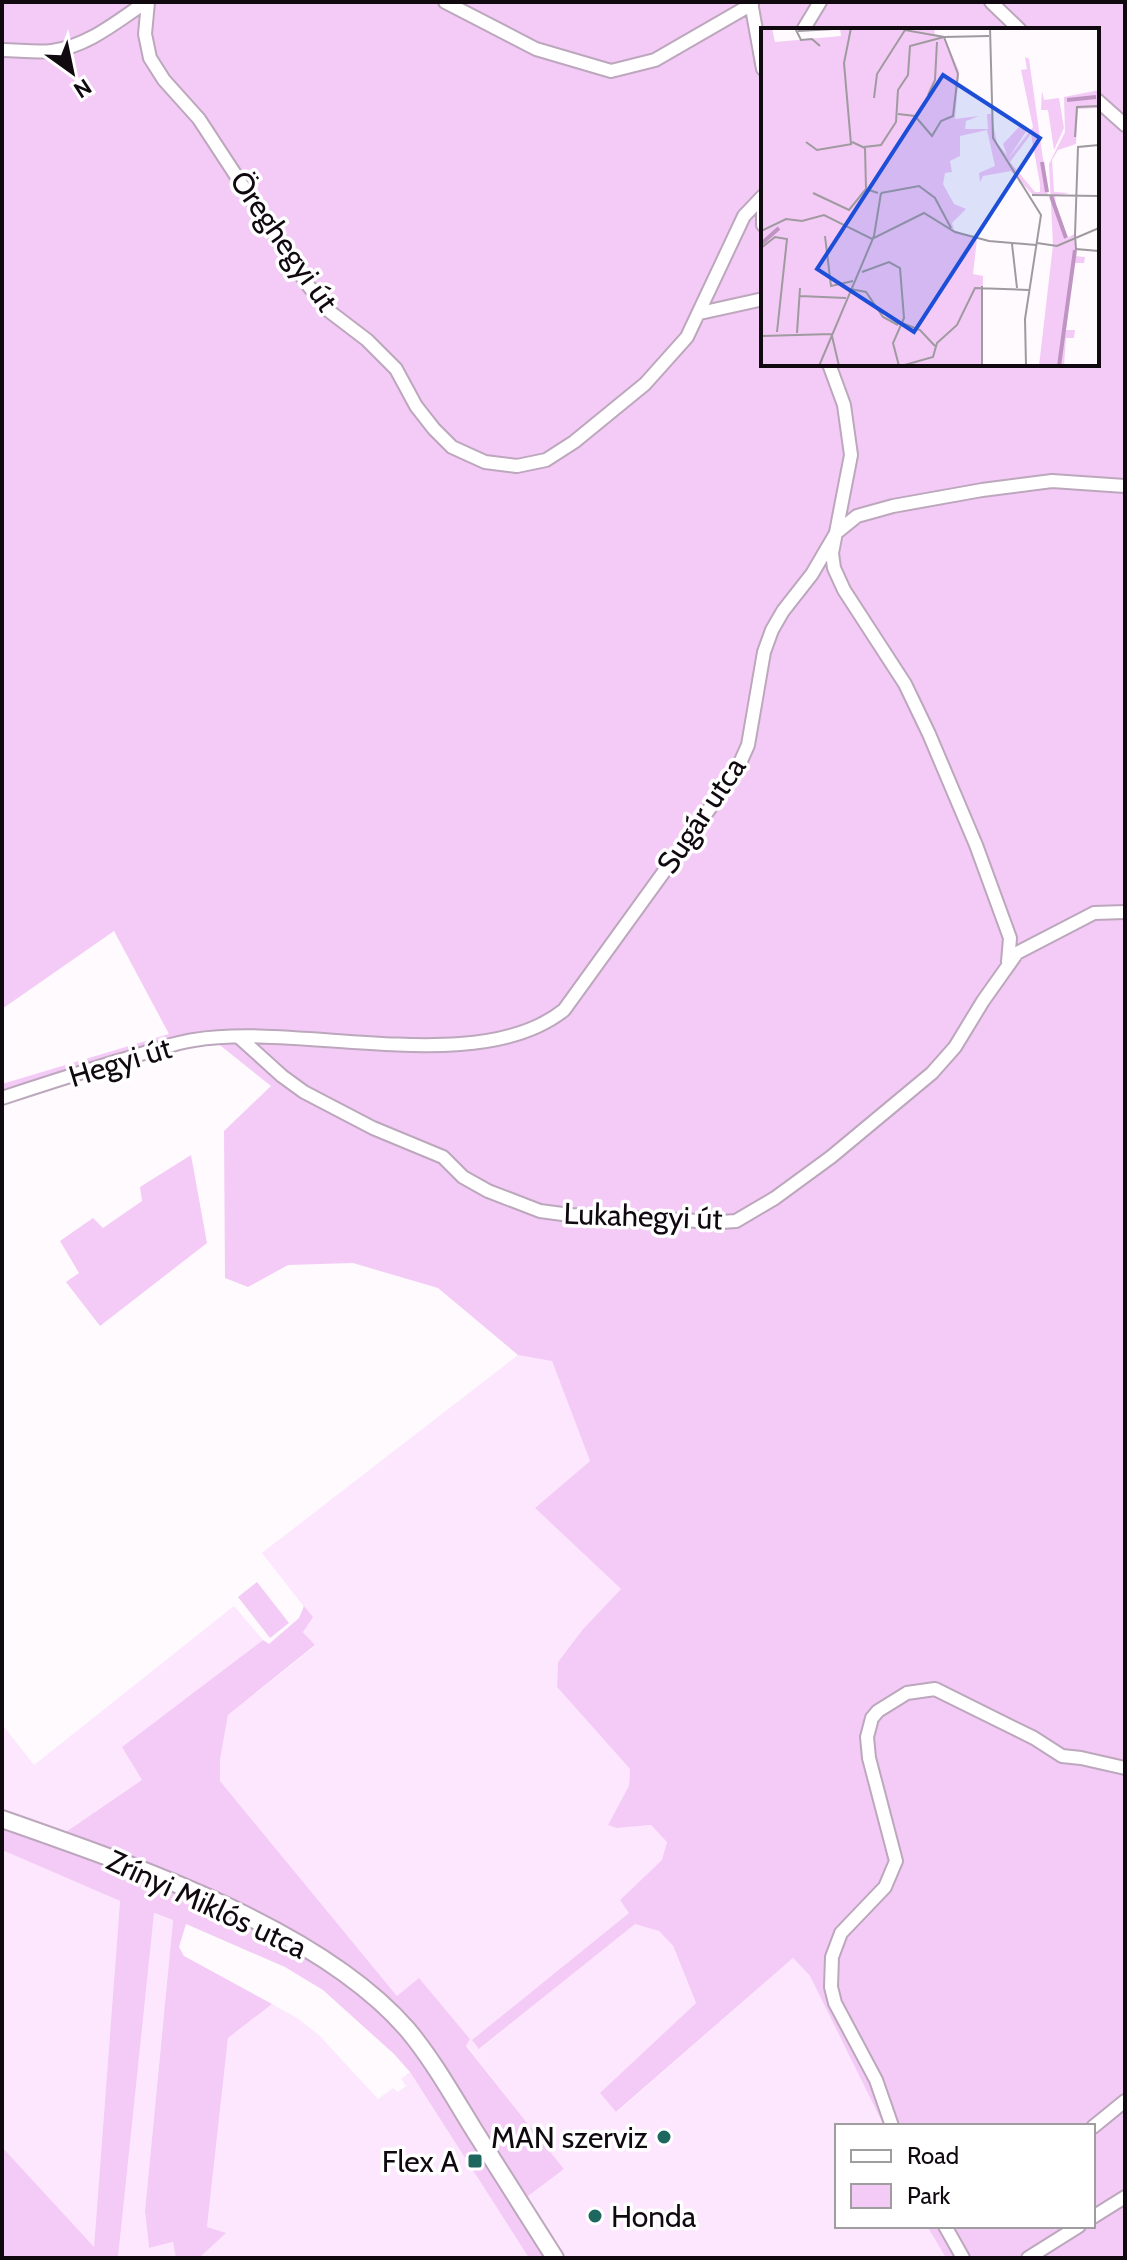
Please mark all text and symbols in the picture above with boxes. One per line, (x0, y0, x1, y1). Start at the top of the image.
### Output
inset map (761, 28, 1099, 366)
north arrow (32, 32, 112, 112)
text: N (69, 73, 96, 104)
street label: Öreghegyi út (222, 164, 346, 318)
street label: Sugár utca (649, 749, 754, 880)
street label: Hegyi út (64, 1029, 176, 1095)
street label: Lukahegyi út (563, 1195, 723, 1237)
street label: Zrínyi Miklós utca (101, 1841, 313, 1967)
place label: MAN szerviz (491, 2119, 648, 2156)
legend (835, 2124, 1095, 2228)
marker: MAN szerviz (655, 2128, 673, 2146)
text: Road (907, 2141, 959, 2170)
place label: Flex A (382, 2143, 460, 2180)
marker: Flex A (466, 2152, 484, 2170)
text: Park (907, 2181, 950, 2210)
place label: Honda (611, 2198, 697, 2235)
marker: Honda (586, 2207, 604, 2225)

